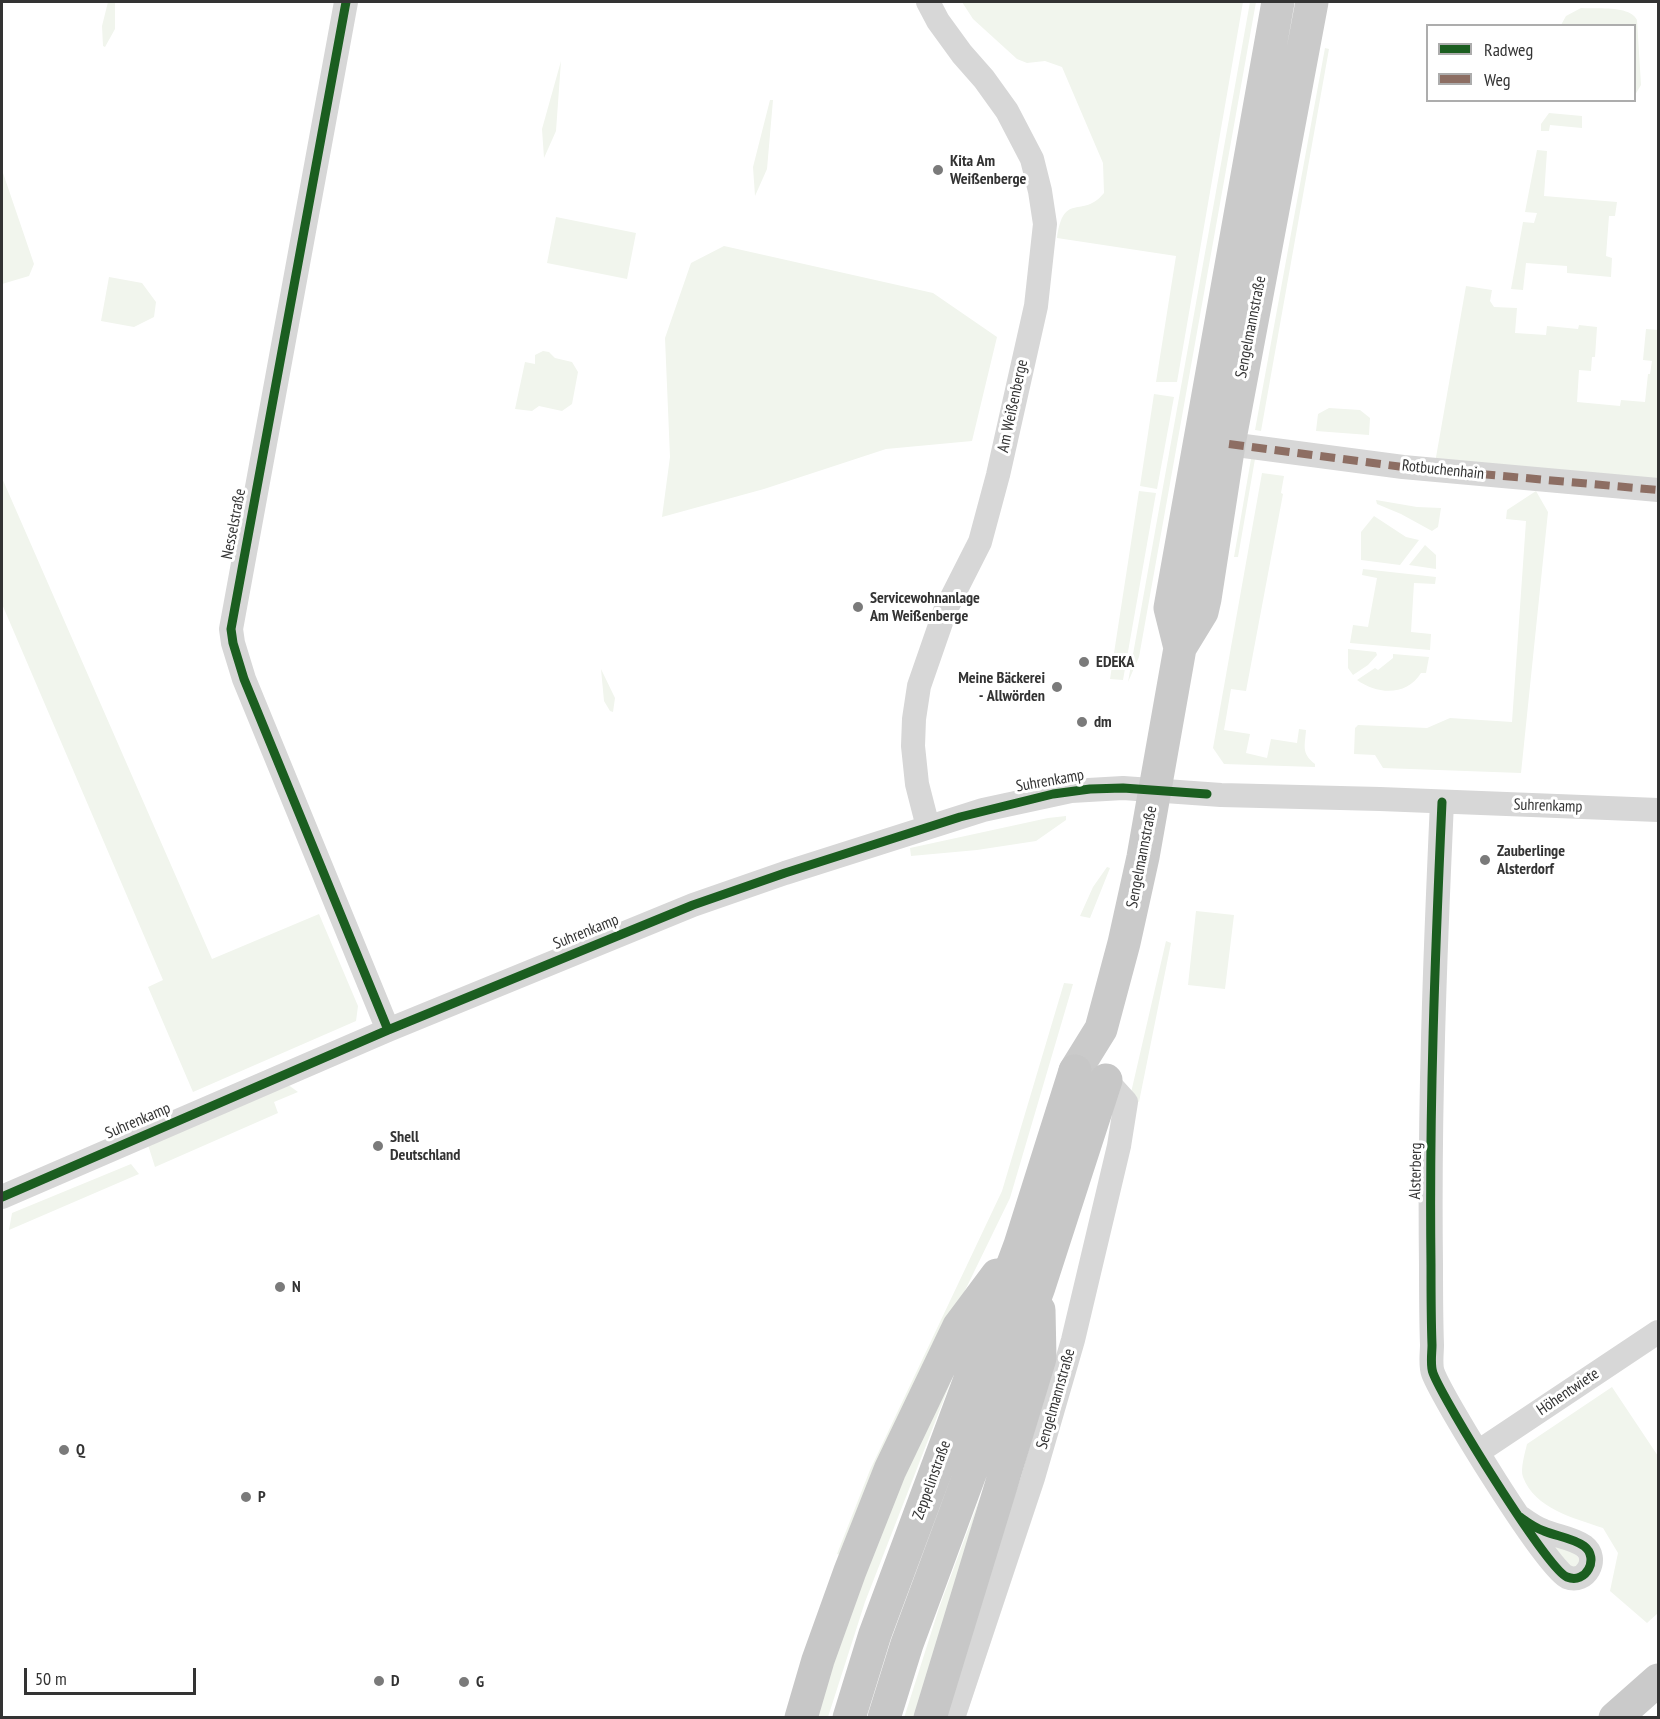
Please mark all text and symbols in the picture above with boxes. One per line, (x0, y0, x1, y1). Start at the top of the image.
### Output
legend (1426, 24, 1636, 102)
text: Radweg (1484, 38, 1533, 61)
text: Weg (1484, 68, 1511, 91)
place label: Kita Am Weißenberge (950, 151, 1026, 189)
marker: Kita Am Weißenberge (931, 163, 945, 177)
street label: Sengelmannstraße (1232, 274, 1270, 380)
street label: Am Weißenberge (994, 358, 1032, 454)
street label: Rotbuchenhain (1401, 456, 1485, 484)
street label: Nesselstraße (218, 487, 250, 561)
place label: Servicewohnanlage Am Weißenberge (870, 588, 980, 626)
marker: Servicewohnanlage Am Weißenberge (851, 600, 865, 614)
place label: EDEKA (1096, 652, 1134, 672)
marker: EDEKA (1077, 655, 1091, 669)
place label: Meine Bäckerei - Allwörden (958, 668, 1045, 706)
marker: Meine Bäckerei - Allwörden (1050, 680, 1064, 694)
place label: dm (1094, 712, 1112, 732)
marker: dm (1075, 715, 1089, 729)
street label: Suhrenkamp (1014, 766, 1086, 796)
street label: Suhrenkamp (1513, 795, 1583, 817)
street label: Sengelmannstraße (1123, 804, 1161, 910)
place label: Zauberlinge Alsterdorf (1497, 841, 1565, 879)
marker: Zauberlinge Alsterdorf (1478, 853, 1492, 867)
street label: Suhrenkamp (550, 910, 622, 954)
street label: Suhrenkamp (103, 1099, 173, 1143)
place label: Shell Deutschland (390, 1127, 460, 1165)
marker: Shell Deutschland (371, 1139, 385, 1153)
street label: Alsterberg (1406, 1142, 1426, 1200)
place label: N (292, 1277, 301, 1297)
marker: N (273, 1280, 287, 1294)
street label: Sengelmannstraße (1032, 1347, 1080, 1451)
street label: Höhentwiete (1533, 1364, 1603, 1420)
street label: Zeppelinstraße (909, 1438, 955, 1522)
place label: Q (76, 1440, 85, 1460)
marker: Q (57, 1443, 71, 1457)
place label: P (258, 1487, 266, 1507)
marker: P (239, 1490, 253, 1504)
scale bar (27, 1656, 200, 1694)
text: 50 m (35, 1667, 67, 1690)
place label: D (391, 1671, 400, 1691)
place label: G (476, 1672, 484, 1692)
marker: D (372, 1674, 386, 1688)
marker: G (457, 1675, 471, 1689)

